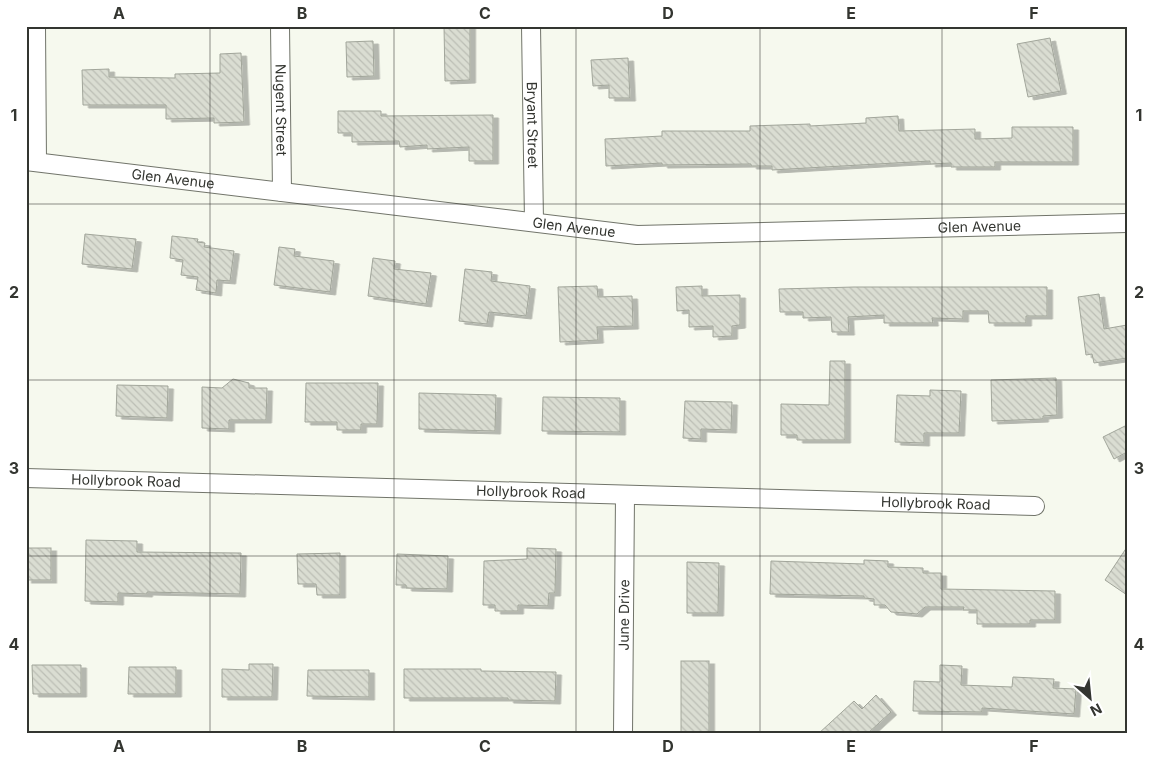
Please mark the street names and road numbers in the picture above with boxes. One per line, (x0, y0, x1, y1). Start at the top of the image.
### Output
street label: Nugent Street (272, 64, 291, 156)
street label: Bryant Street (524, 81, 542, 169)
street label: Glen Avenue (131, 165, 215, 192)
street label: Glen Avenue (532, 213, 617, 240)
street label: Glen Avenue (937, 217, 1021, 236)
street label: Hollybrook Road (71, 470, 181, 490)
street label: Hollybrook Road (476, 481, 586, 502)
street label: Hollybrook Road (881, 493, 991, 513)
street label: June Drive (615, 579, 632, 651)

